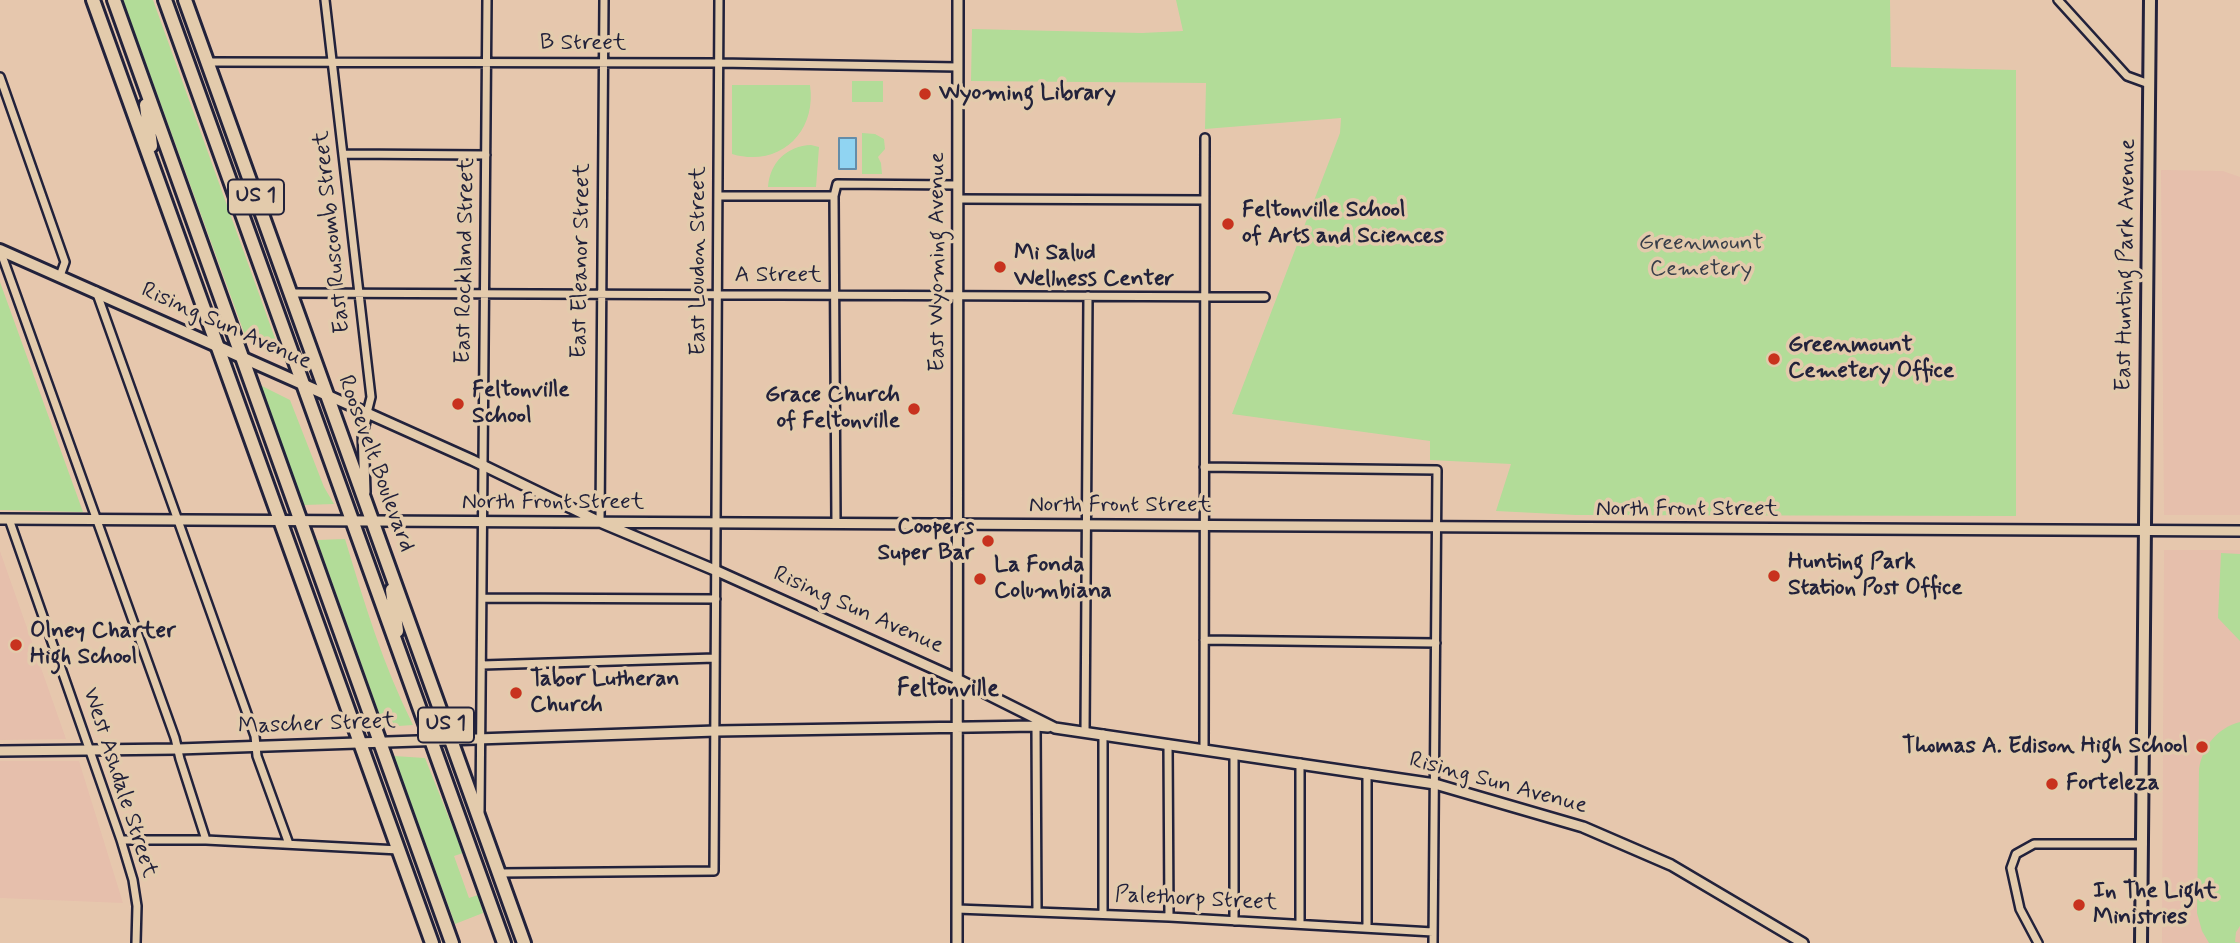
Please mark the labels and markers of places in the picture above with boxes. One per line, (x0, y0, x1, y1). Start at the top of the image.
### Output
place label: Wyoming Library (939, 80, 1116, 108)
marker: Wyoming Library (917, 86, 933, 102)
place label: Feltonville School of Arts and Sciences (1242, 197, 1444, 251)
marker: Feltonville School of Arts and Sciences (1220, 216, 1236, 232)
place label: Mi Salud Wellness Center (1014, 240, 1174, 294)
marker: Mi Salud Wellness Center (992, 259, 1008, 275)
place label: Greenmount Cemetery Office (1788, 332, 1954, 386)
marker: Greenmount Cemetery Office (1766, 351, 1782, 367)
place label: Feltonville School (472, 377, 570, 431)
place label: Grace Church of Feltonville (765, 382, 900, 436)
marker: Feltonville School (450, 396, 466, 412)
marker: Grace Church of Feltonville (906, 401, 922, 417)
place label: Coopers Super Bar (878, 514, 974, 568)
marker: Coopers Super Bar (980, 533, 996, 549)
place label: Hunting Park Station Post Office (1788, 549, 1963, 603)
place label: La Fonda Columbiana (994, 552, 1112, 606)
marker: Hunting Park Station Post Office (1766, 568, 1782, 584)
marker: La Fonda Columbiana (972, 571, 988, 587)
place label: Olney Charter High School (30, 618, 176, 672)
marker: Olney Charter High School (8, 637, 24, 653)
place label: Tabor Lutheran Church (530, 666, 679, 720)
marker: Tabor Lutheran Church (508, 685, 524, 701)
place label: Thomas A. Edison High School (1902, 733, 2188, 761)
marker: Thomas A. Edison High School (2194, 739, 2210, 755)
place label: Forteleza (2066, 770, 2160, 798)
marker: Forteleza (2044, 776, 2060, 792)
place label: In The Light Ministries (2093, 878, 2217, 932)
marker: In The Light Ministries (2071, 897, 2087, 913)

